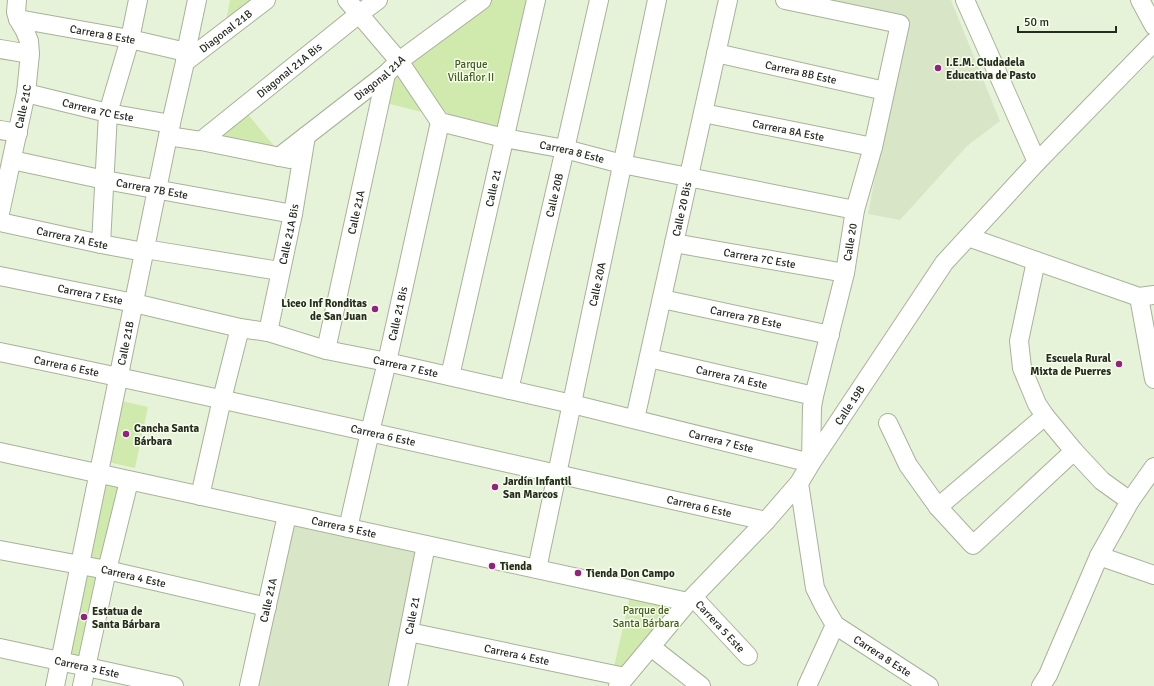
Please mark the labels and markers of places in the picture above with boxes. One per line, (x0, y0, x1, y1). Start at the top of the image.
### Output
place label: I.E.M. Ciudadela Educativa de Pasto (946, 56, 1036, 82)
marker: I.E.M. Ciudadela Educativa de Pasto (933, 63, 943, 73)
place label: Liceo Inf Ronditas de San Juan (281, 297, 367, 323)
marker: Liceo Inf Ronditas de San Juan (370, 304, 380, 314)
place label: Escuela Rural Mixta de Puerres (1030, 352, 1112, 378)
marker: Escuela Rural Mixta de Puerres (1114, 359, 1124, 369)
place label: Cancha Santa Bárbara (134, 422, 200, 448)
marker: Cancha Santa Bárbara (121, 429, 131, 439)
place label: Jardín Infantil San Marcos (503, 475, 572, 501)
marker: Jardín Infantil San Marcos (490, 482, 500, 492)
place label: Tienda (500, 560, 532, 573)
marker: Tienda (487, 561, 497, 571)
place label: Tienda Don Campo (586, 567, 675, 580)
marker: Tienda Don Campo (573, 568, 583, 578)
place label: Estatua de Santa Bárbara (92, 605, 161, 631)
marker: Estatua de Santa Bárbara (79, 612, 89, 622)

